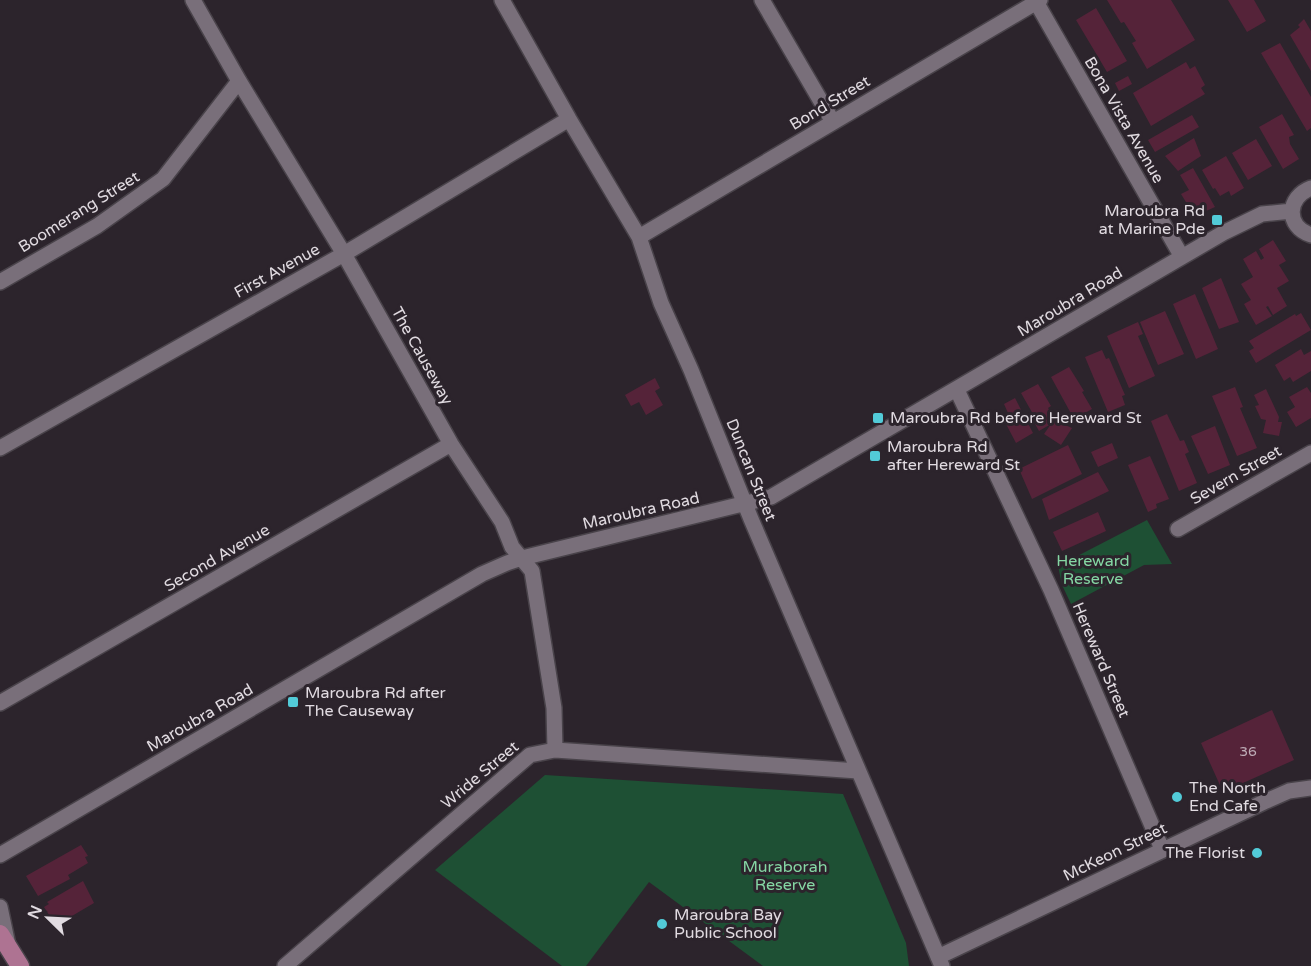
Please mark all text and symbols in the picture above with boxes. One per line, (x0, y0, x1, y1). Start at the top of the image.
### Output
street label: Bona Vista Avenue (1080, 53, 1168, 187)
street label: Bond Street (786, 71, 874, 135)
street label: Boomerang Street (15, 167, 143, 257)
place label: Maroubra Rd at Marine Pde (1099, 201, 1205, 239)
marker: Maroubra Rd at Marine Pde (1210, 213, 1224, 227)
street label: First Avenue (231, 239, 323, 303)
street label: Maroubra Road (1014, 263, 1126, 341)
street label: The Causeway (387, 303, 457, 409)
place label: Maroubra Rd before Hereward St (890, 408, 1142, 428)
marker: Maroubra Rd before Hereward St (871, 411, 885, 425)
street label: Duncan Street (721, 416, 781, 524)
place label: Maroubra Rd after Hereward St (887, 437, 1020, 475)
street label: Severn Street (1187, 441, 1285, 509)
marker: Maroubra Rd after Hereward St (868, 449, 882, 463)
street label: Maroubra Road (581, 488, 701, 534)
street label: Second Avenue (161, 520, 273, 596)
park label: Hereward Reserve (1056, 551, 1130, 589)
street label: Hereward Street (1068, 599, 1134, 721)
street label: Maroubra Road (143, 679, 257, 757)
place label: Maroubra Rd after The Causeway (305, 683, 447, 721)
marker: Maroubra Rd after The Causeway (286, 695, 300, 709)
street label: Wride Street (437, 737, 523, 813)
house number: 36 (1239, 743, 1257, 760)
place label: The North End Cafe (1189, 778, 1266, 816)
marker: The North End Cafe (1170, 790, 1184, 804)
street label: McKeon Street (1060, 818, 1170, 886)
place label: The Florist (1165, 843, 1245, 863)
marker: The Florist (1250, 846, 1264, 860)
park label: Muraborah Reserve (743, 857, 827, 895)
north arrow (18, 888, 78, 948)
text: N (23, 902, 47, 922)
place label: Maroubra Bay Public School (674, 905, 782, 943)
marker: Maroubra Bay Public School (655, 917, 669, 931)

